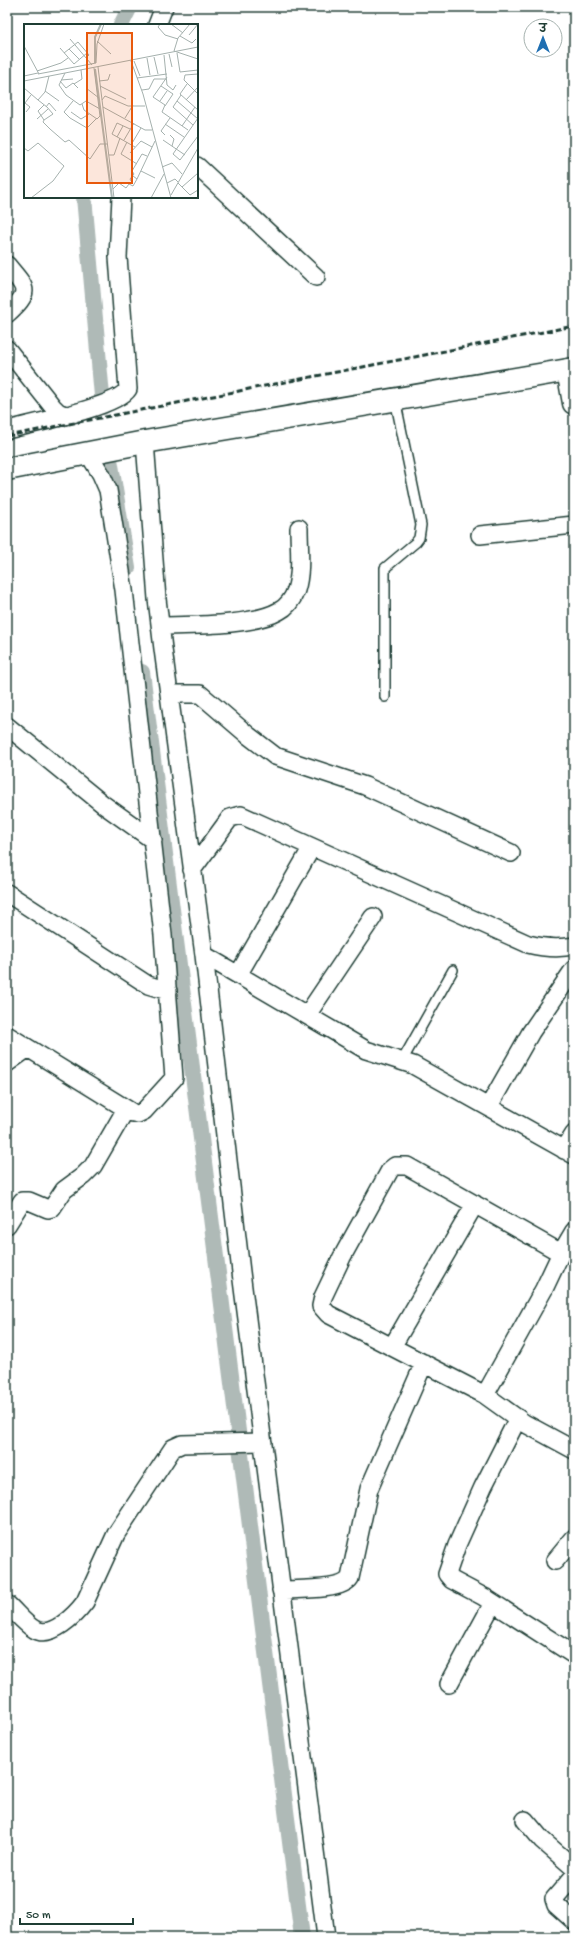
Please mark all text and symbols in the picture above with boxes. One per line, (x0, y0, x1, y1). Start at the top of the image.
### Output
north arrow (523, 18, 563, 58)
text: उ (538, 23, 548, 36)
inset map (24, 24, 198, 198)
scale bar (20, 1900, 133, 1926)
text: 50 m (26, 1909, 51, 1923)

